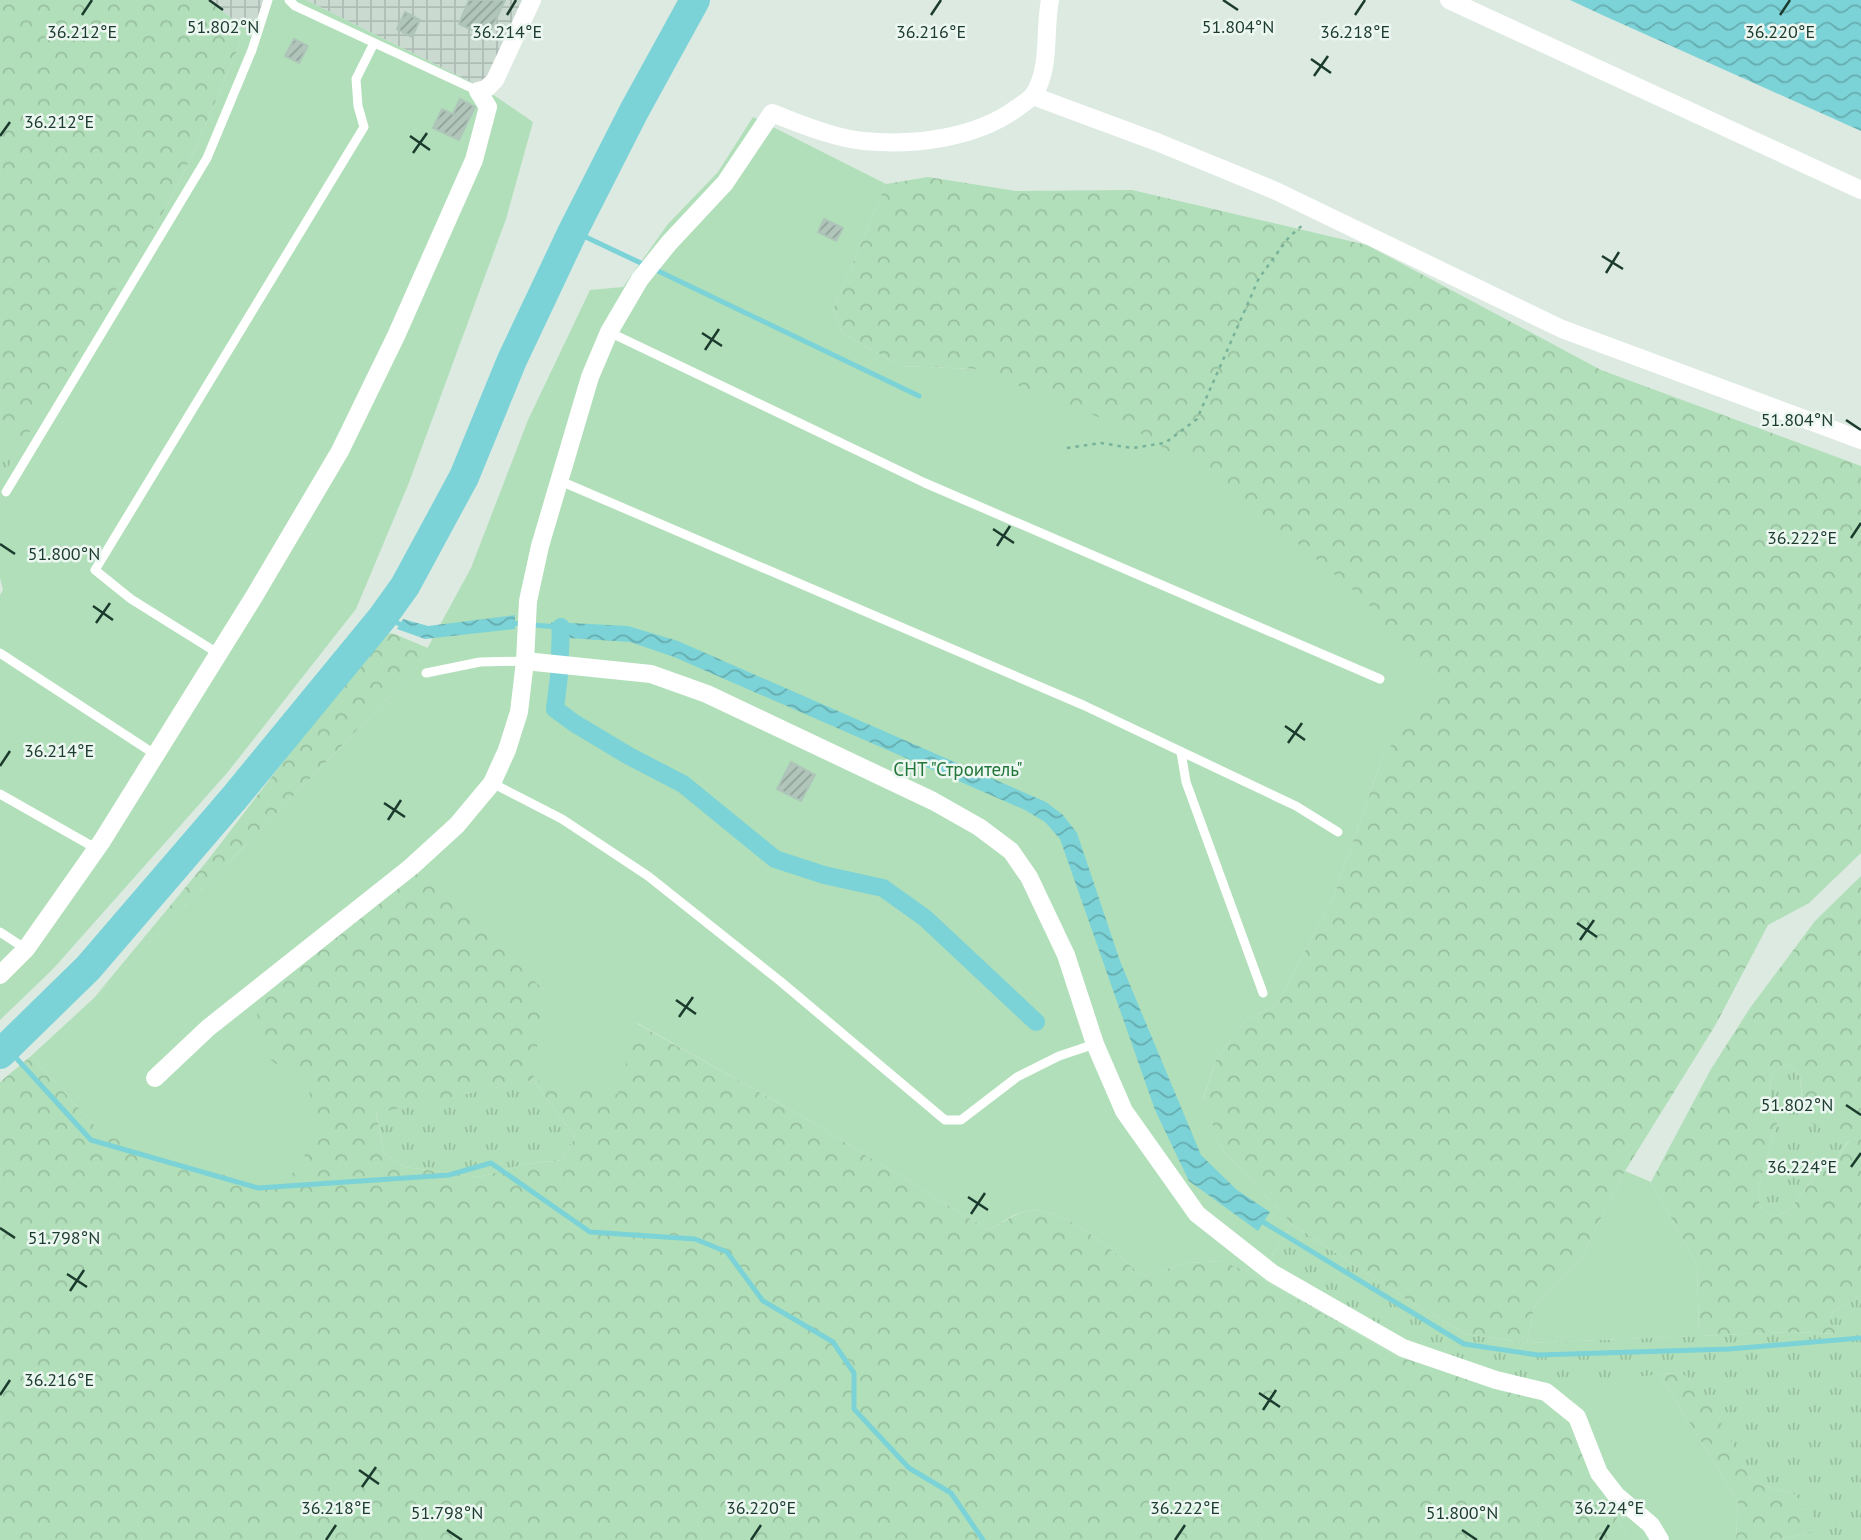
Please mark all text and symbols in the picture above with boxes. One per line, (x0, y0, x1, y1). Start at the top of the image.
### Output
text: 51.802°N (187, 15, 259, 38)
text: 51.804°N (1202, 15, 1274, 38)
text: 36.212°E (47, 20, 117, 43)
text: 36.214°E (472, 20, 542, 43)
text: 36.216°E (896, 20, 966, 43)
text: 36.218°E (1320, 20, 1390, 43)
text: 36.220°E (1745, 20, 1815, 43)
text: 36.212°E (24, 110, 94, 133)
text: 51.804°N (1761, 408, 1833, 431)
text: 36.222°E (1767, 526, 1837, 549)
text: 51.800°N (28, 542, 100, 565)
text: 36.214°E (24, 739, 94, 762)
park label: СНТ "Строитель" (893, 757, 1023, 781)
text: 51.802°N (1761, 1093, 1833, 1116)
text: 36.224°E (1767, 1155, 1837, 1178)
text: 51.798°N (28, 1226, 100, 1249)
text: 36.216°E (24, 1368, 94, 1391)
text: 36.218°E (301, 1496, 371, 1519)
text: 36.220°E (726, 1496, 796, 1519)
text: 36.222°E (1150, 1496, 1220, 1519)
text: 36.224°E (1574, 1496, 1644, 1519)
text: 51.798°N (411, 1501, 483, 1524)
text: 51.800°N (1426, 1501, 1498, 1524)

